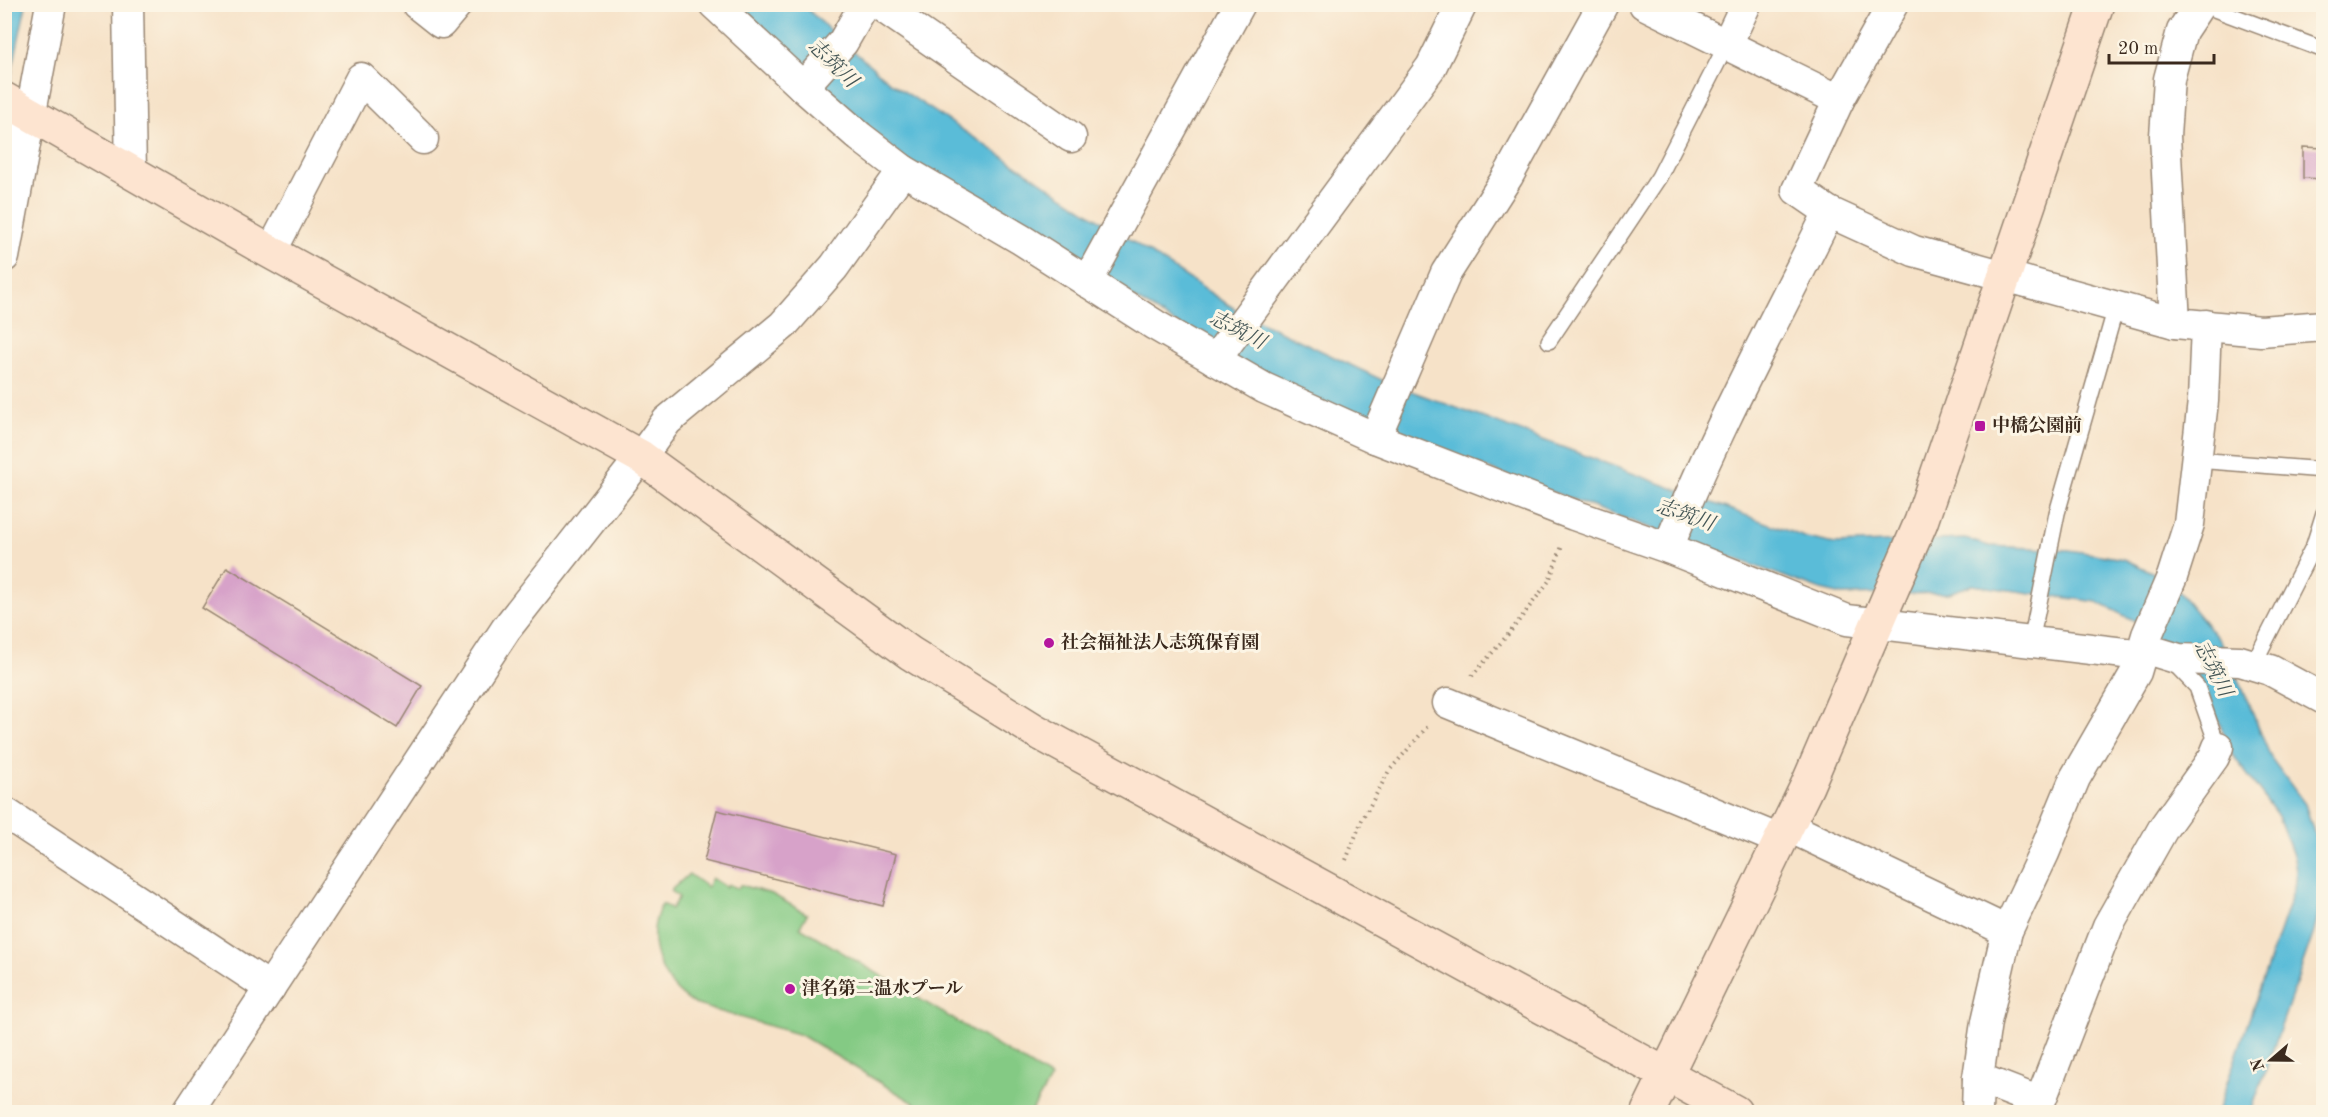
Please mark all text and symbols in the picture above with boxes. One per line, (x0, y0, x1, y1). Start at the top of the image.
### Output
scale bar (2109, 27, 2214, 65)
water label: 志筑川 (803, 35, 863, 93)
text: 20 m (2118, 40, 2158, 58)
water label: 志筑川 (1206, 307, 1271, 354)
place label: 中橋公園前 (1992, 415, 2082, 435)
marker: 中橋公園前 (1973, 419, 1987, 433)
water label: 志筑川 (1653, 495, 1719, 536)
place label: 社会福祉法人志筑保育園 (1061, 632, 1259, 652)
marker: 社会福祉法人志筑保育園 (1042, 636, 1056, 650)
water label: 志筑川 (2189, 637, 2237, 702)
place label: 津名第二温水プール (802, 978, 963, 998)
marker: 津名第二温水プール (783, 982, 797, 996)
north arrow (2241, 1030, 2301, 1090)
text: N (2249, 1055, 2268, 1073)

